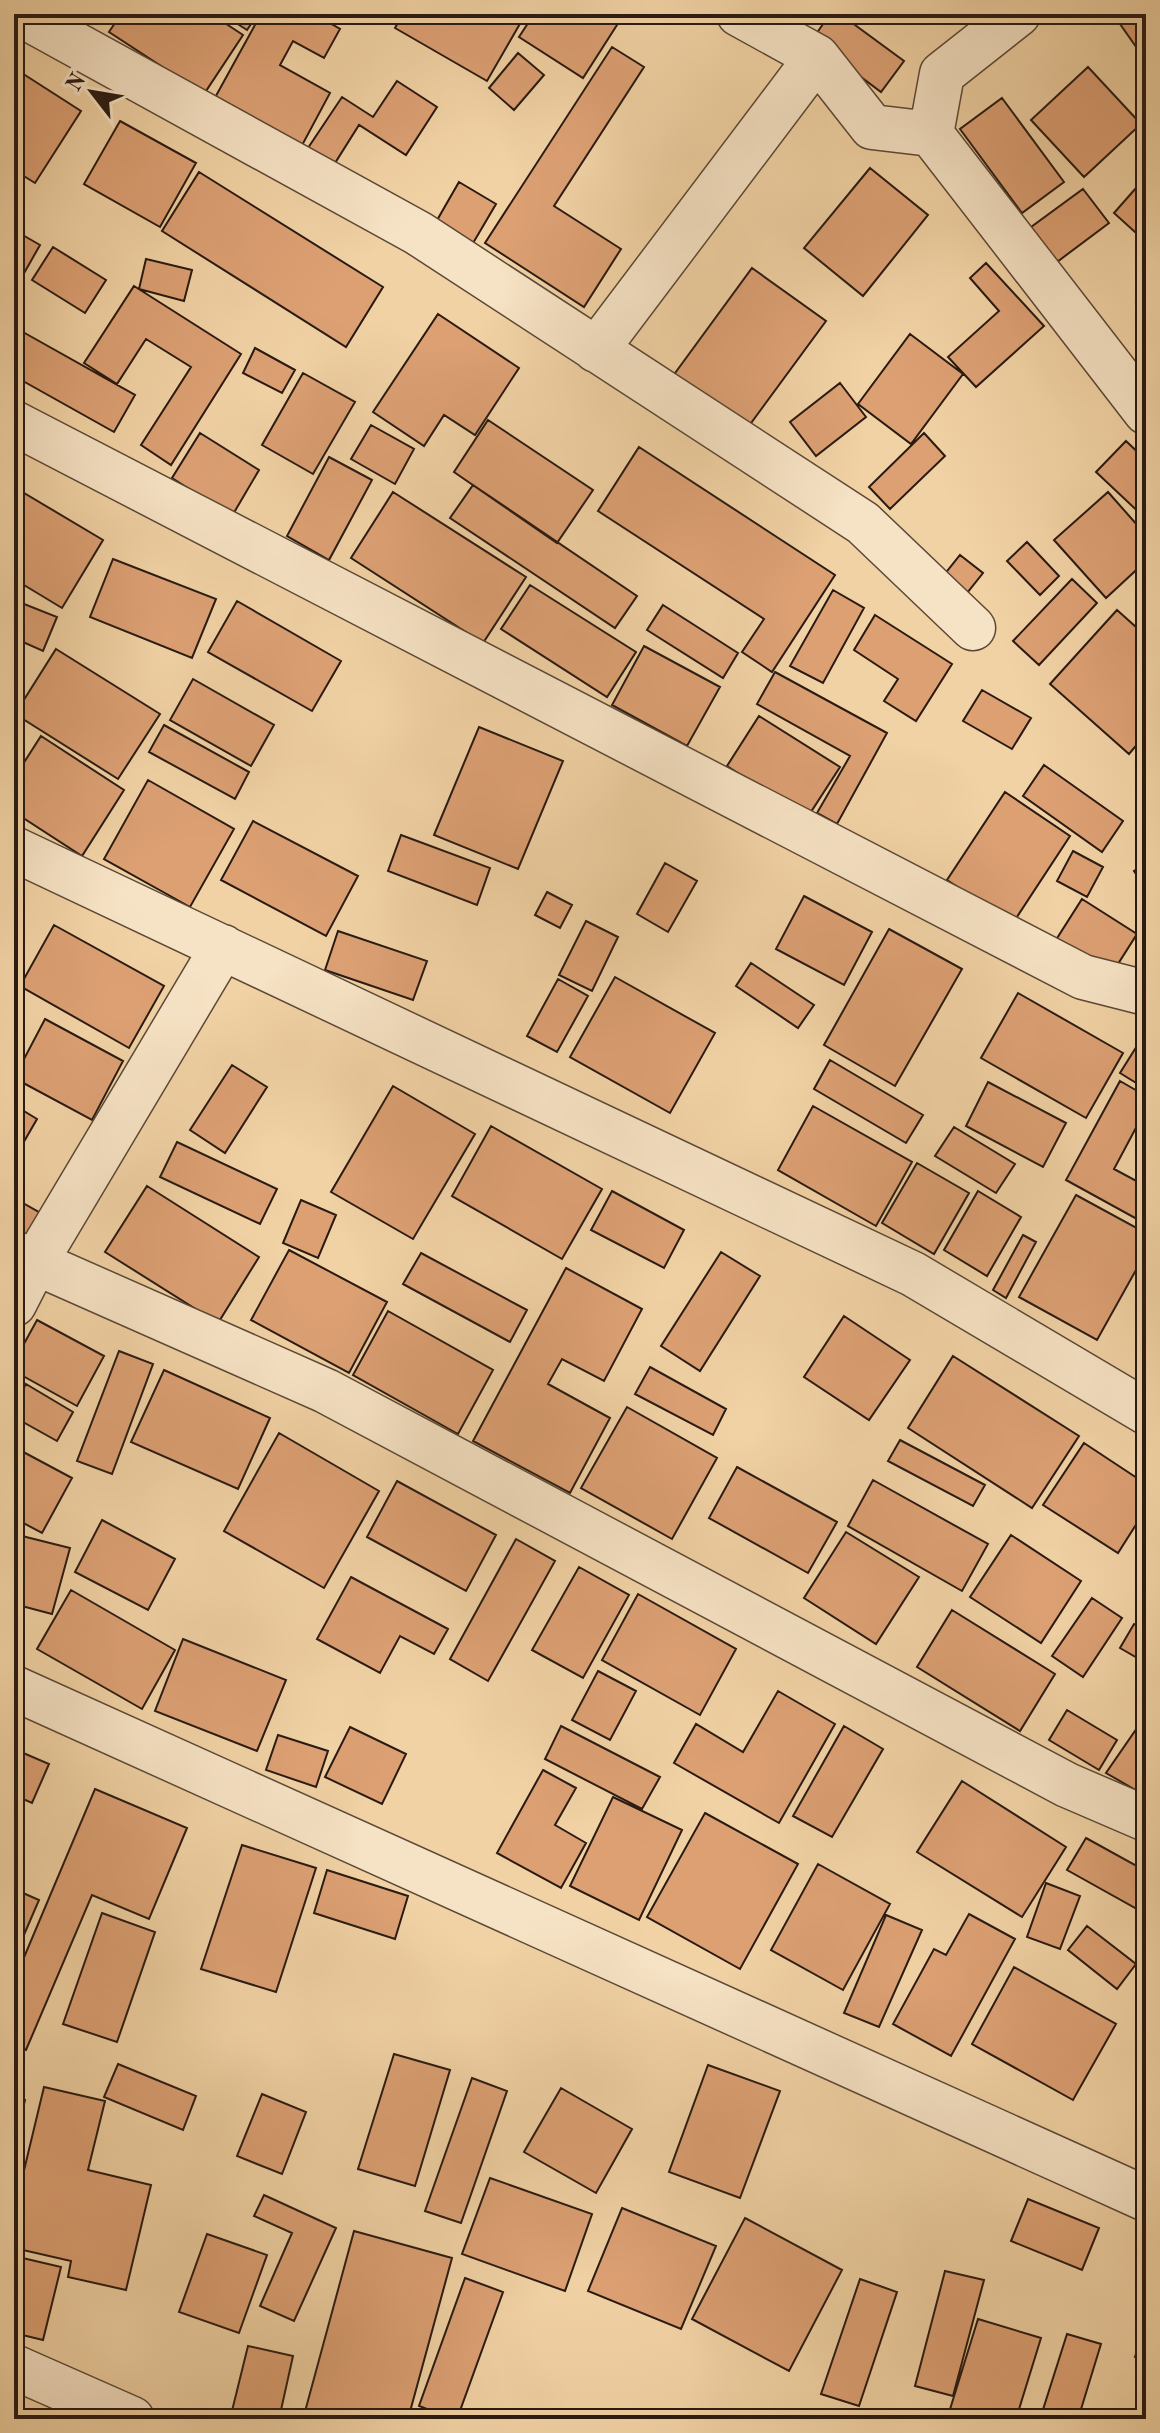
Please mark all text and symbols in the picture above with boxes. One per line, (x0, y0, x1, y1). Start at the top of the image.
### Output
north arrow (52, 52, 132, 132)
text: N (63, 70, 90, 96)

